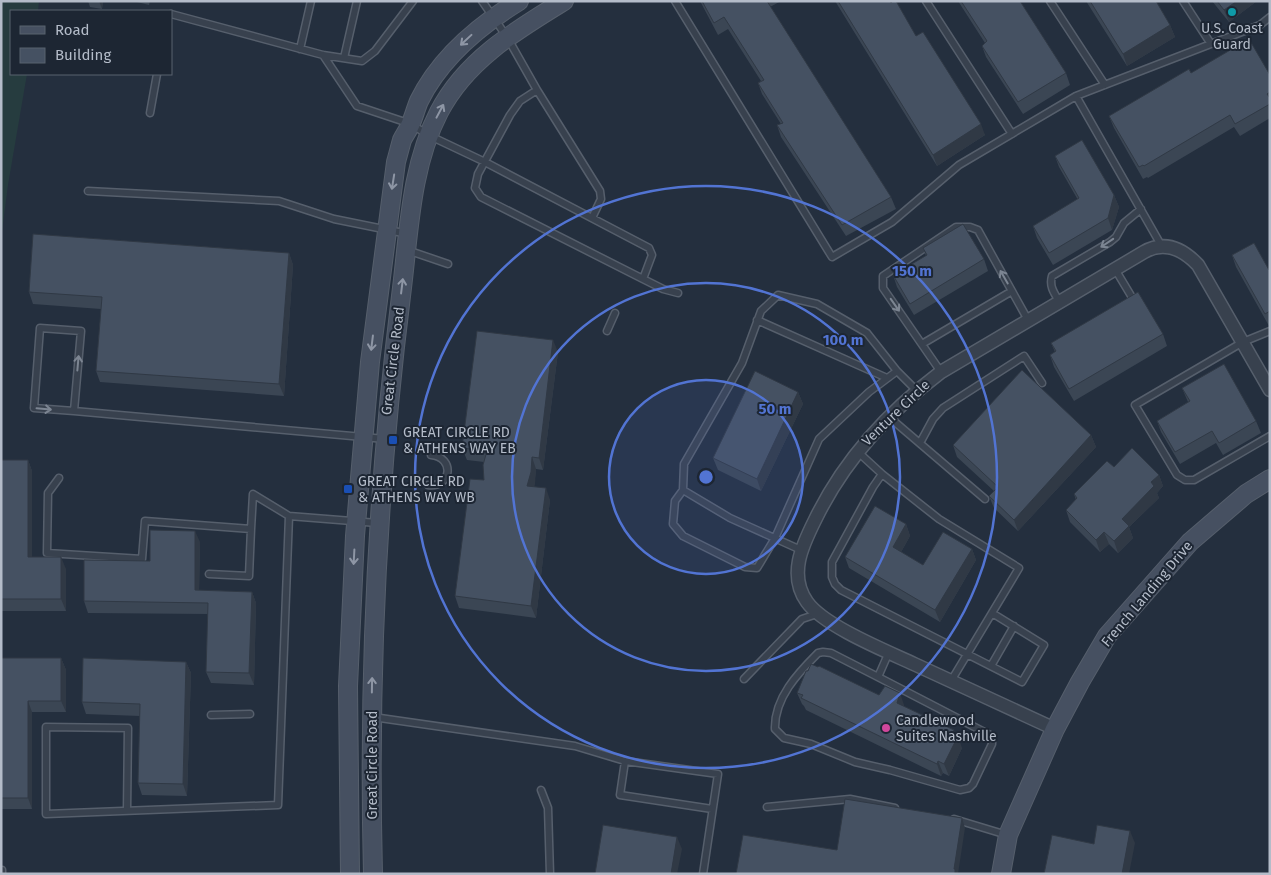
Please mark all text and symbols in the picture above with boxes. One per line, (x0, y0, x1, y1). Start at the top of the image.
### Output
marker: U.S. Coast Guard (1226, 6, 1238, 18)
legend (10, 10, 172, 75)
place label: U.S. Coast Guard (1201, 20, 1264, 53)
text: Road (55, 21, 90, 39)
one-way arrow (460, 34, 473, 46)
text: Building (55, 46, 111, 64)
one-way arrow (436, 104, 445, 119)
one-way arrow (387, 173, 397, 189)
one-way arrow (1100, 238, 1114, 248)
text: 150 m (892, 262, 932, 280)
one-way arrow (999, 271, 1009, 285)
one-way arrow (397, 278, 407, 294)
one-way arrow (890, 298, 900, 312)
street label: Great Circle Road (378, 306, 408, 416)
text: 100 m (823, 331, 863, 349)
one-way arrow (367, 334, 377, 350)
one-way arrow (74, 355, 83, 371)
street label: Venture Circle (858, 376, 934, 450)
text: 50 m (758, 400, 792, 418)
one-way arrow (35, 404, 51, 413)
place label: GREAT CIRCLE RD & ATHENS WAY EB (403, 424, 516, 457)
marker: GREAT CIRCLE RD & ATHENS WAY EB (387, 434, 399, 446)
centre of rings (697, 468, 715, 486)
place label: GREAT CIRCLE RD & ATHENS WAY WB (358, 473, 475, 506)
marker: GREAT CIRCLE RD & ATHENS WAY WB (342, 483, 354, 495)
street label: French Landing Drive (1098, 538, 1196, 650)
one-way arrow (349, 549, 358, 565)
one-way arrow (367, 677, 377, 694)
street label: Great Circle Road (364, 711, 381, 819)
place label: Candlewood Suites Nashville (896, 712, 997, 745)
marker: Candlewood Suites Nashville (880, 722, 892, 734)

